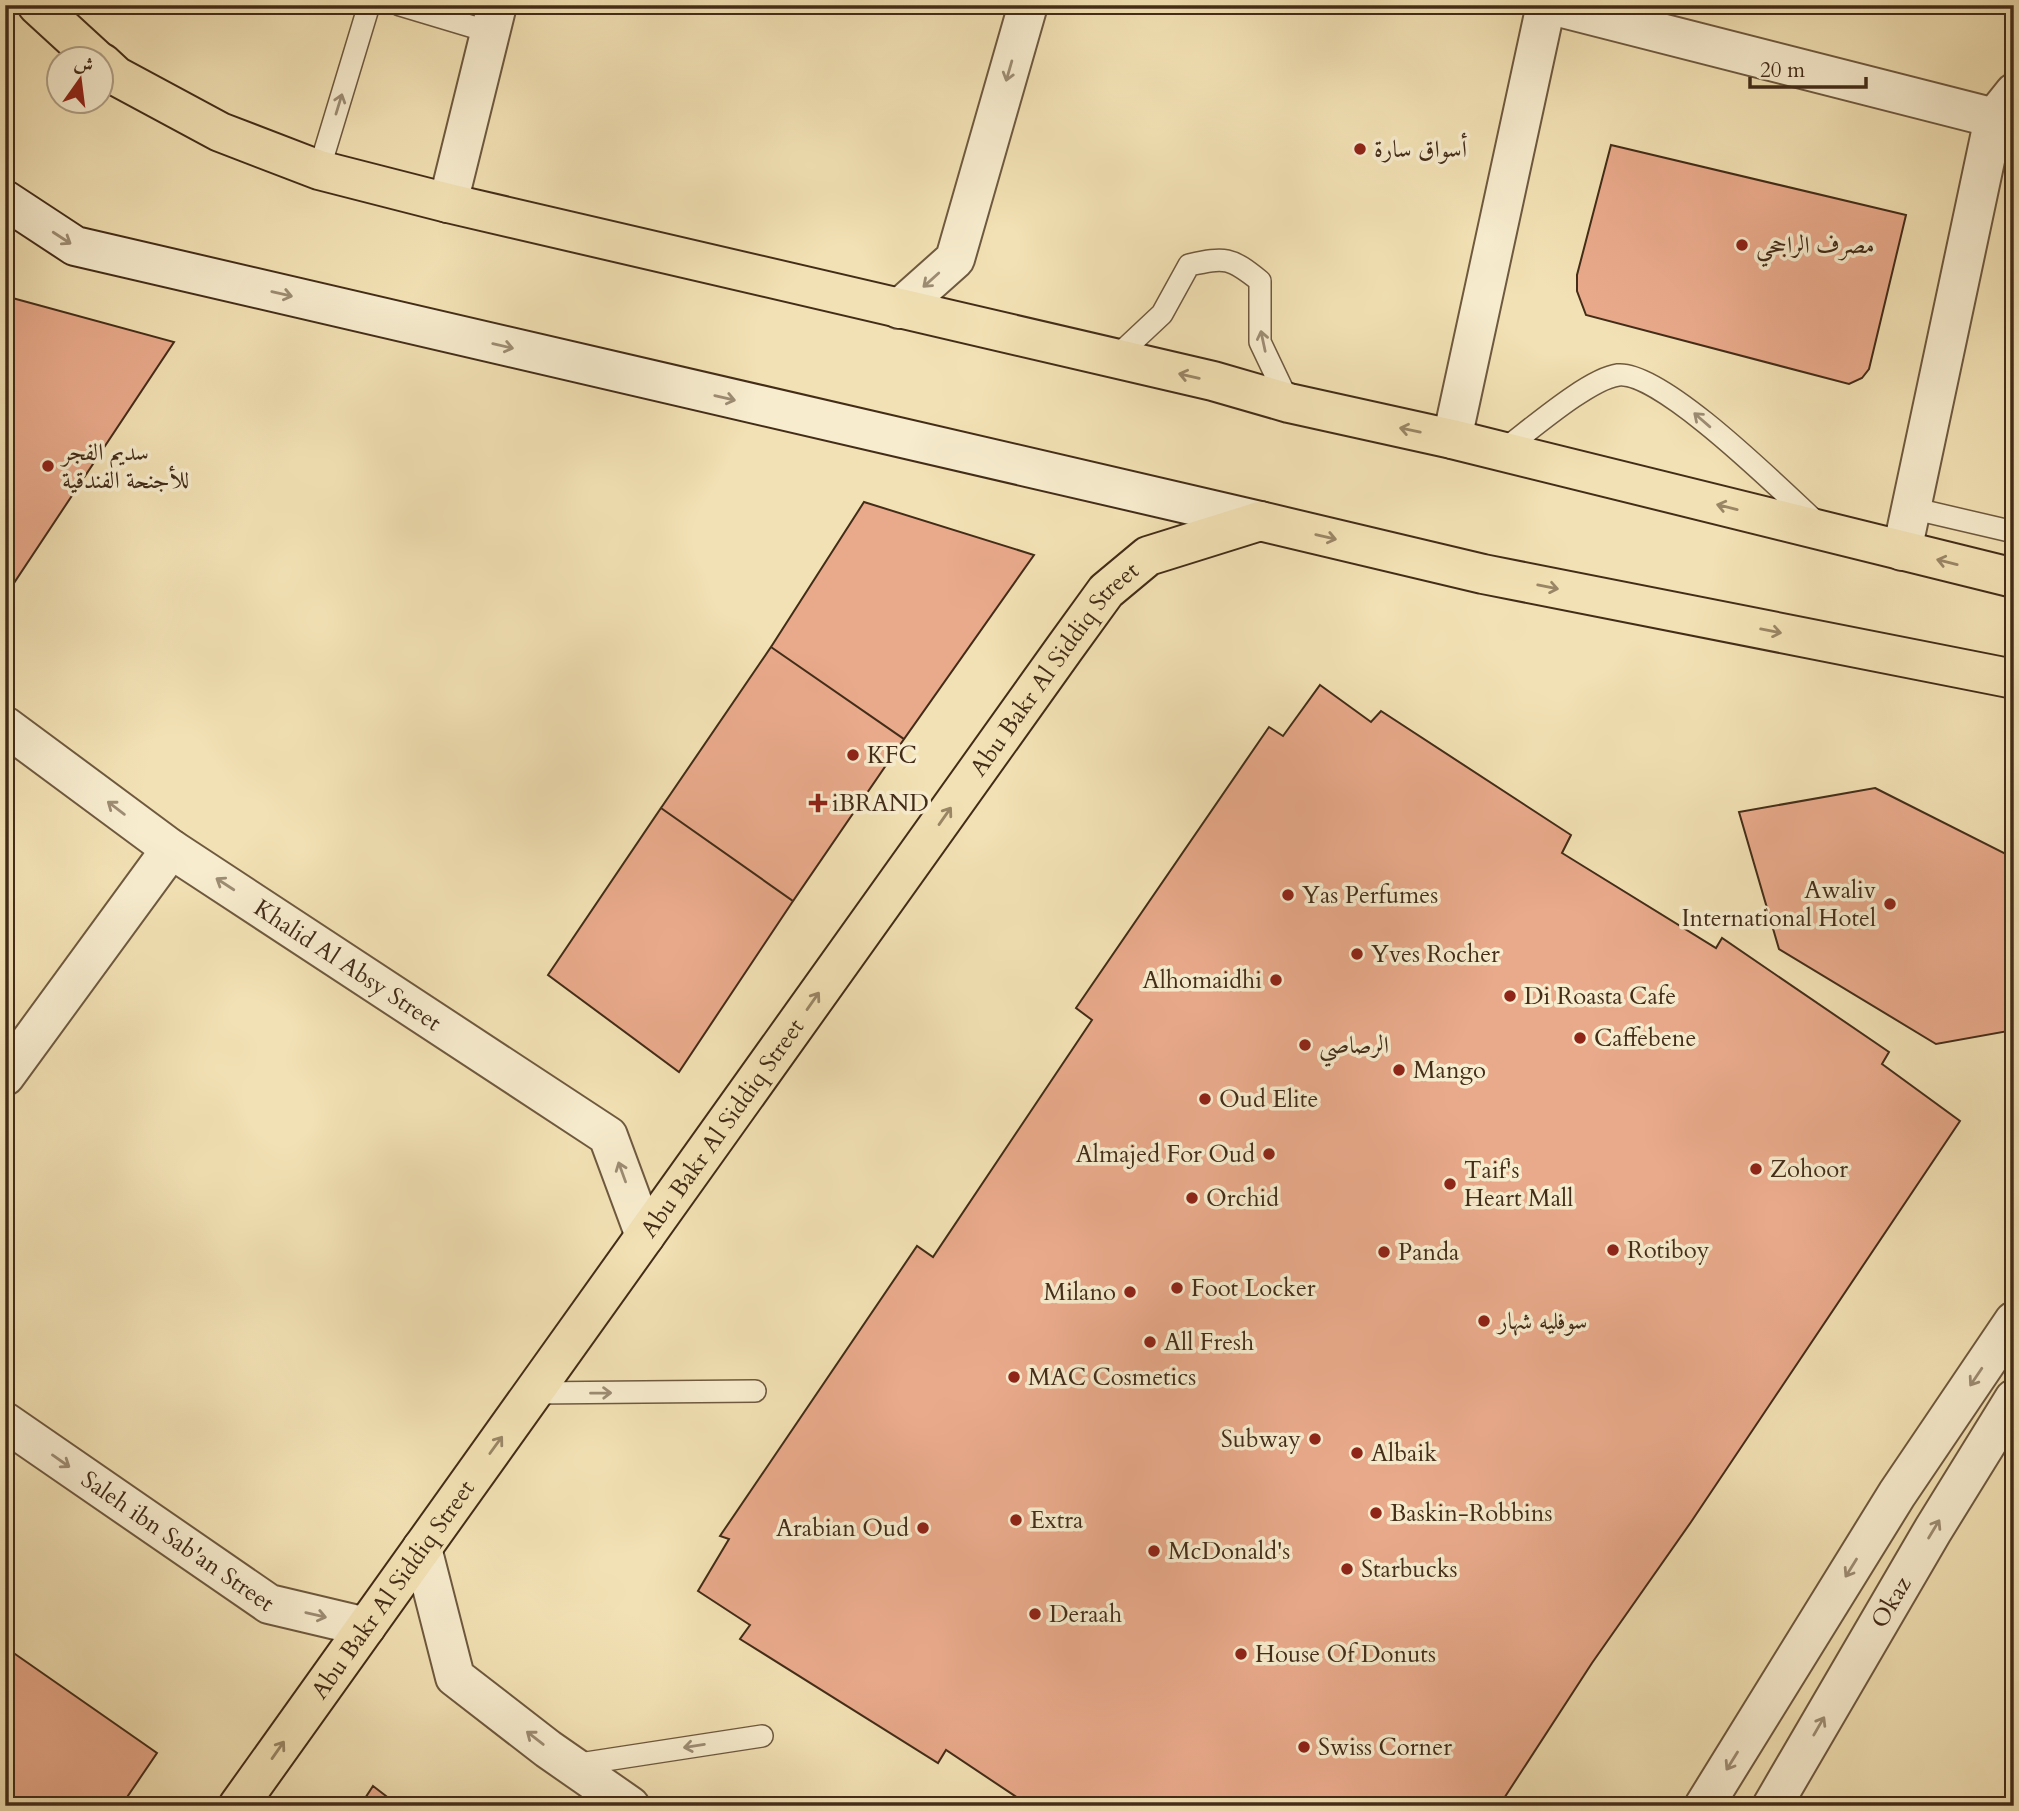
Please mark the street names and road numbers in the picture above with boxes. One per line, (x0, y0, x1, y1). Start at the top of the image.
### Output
street label: Abu Bakr Al Siddiq Street (962, 554, 1146, 783)
street label: Khalid Al Absy Street (247, 891, 448, 1039)
street label: Abu Bakr Al Siddiq Street (632, 1011, 812, 1244)
street label: Saleh ibn Sab'an Street (75, 1463, 281, 1620)
street label: Abu Bakr Al Siddiq Street (303, 1473, 482, 1706)
street label: Okaz (1863, 1570, 1919, 1634)

